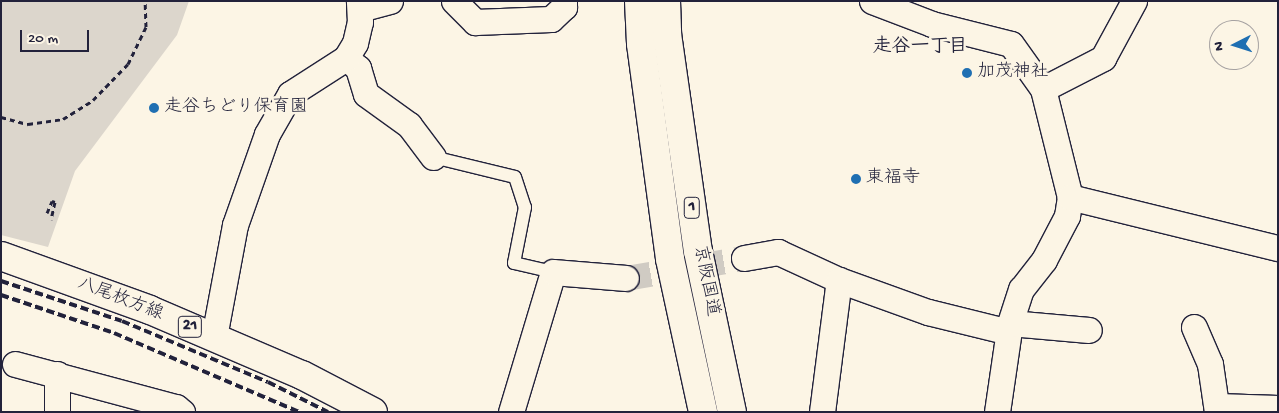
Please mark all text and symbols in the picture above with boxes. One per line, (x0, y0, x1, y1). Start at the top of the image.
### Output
scale bar (22, 20, 91, 52)
north arrow (1209, 20, 1259, 70)
text: 20 m (28, 30, 58, 48)
district label: 走谷一丁目 (873, 37, 967, 59)
text: N (1211, 41, 1228, 52)
place label: 加茂神社 (977, 62, 1049, 84)
marker: 加茂神社 (961, 67, 973, 79)
place label: 走谷ちどり保育園 (164, 97, 308, 119)
marker: 走谷ちどり保育園 (148, 102, 160, 114)
place label: 東福寺 (866, 168, 920, 190)
marker: 東福寺 (850, 173, 862, 185)
road number: 1 (683, 194, 701, 222)
street label: 京阪国道 (688, 244, 722, 318)
street label: 八尾枚方線 (74, 274, 166, 326)
road number: 21 (178, 314, 202, 341)

